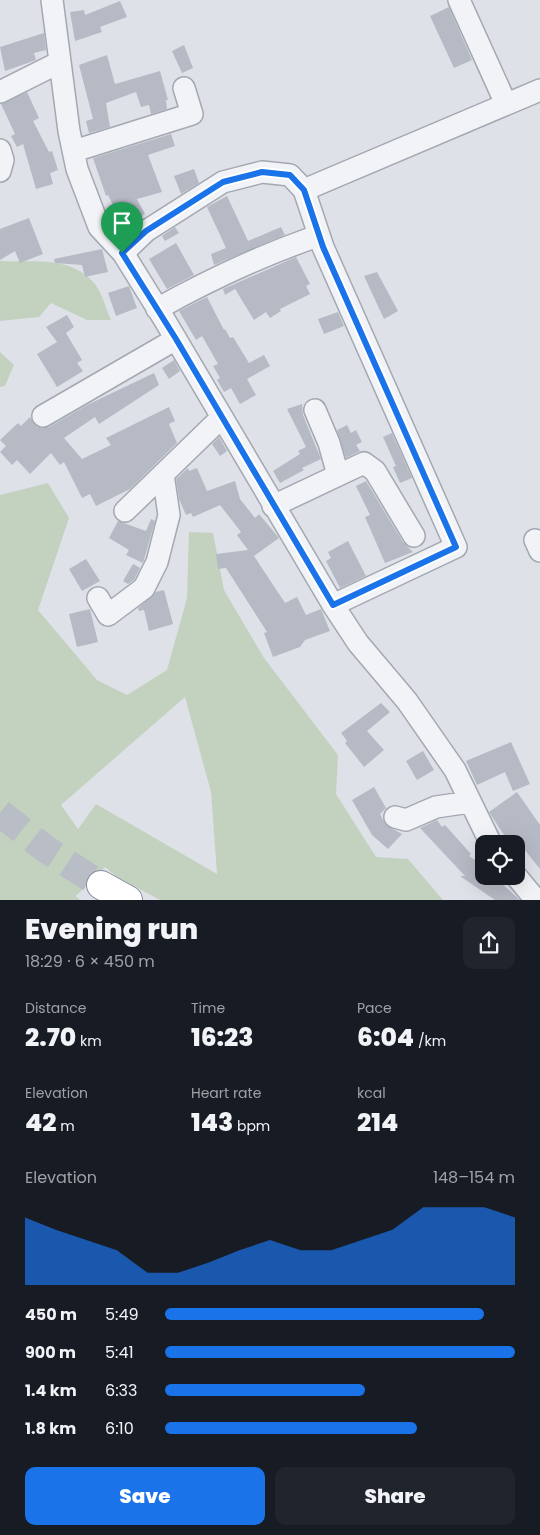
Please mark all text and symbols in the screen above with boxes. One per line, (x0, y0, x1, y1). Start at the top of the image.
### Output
pin (101, 202, 143, 253)
icon: arrive (108, 209, 136, 237)
map controls (475, 835, 525, 885)
button: locate (475, 835, 525, 885)
text: Evening run (25, 910, 198, 949)
button: share (463, 917, 515, 969)
text: 18:29 · 6 × 450 m (25, 950, 155, 973)
text: Distance (25, 998, 86, 1018)
text: Time (191, 998, 225, 1018)
text: Pace (357, 998, 392, 1018)
text: 2.70 (25, 1020, 76, 1055)
text: 16:23 (191, 1020, 254, 1055)
text: 6:04 (357, 1020, 414, 1055)
text: km (76, 1031, 102, 1051)
text: /km (414, 1031, 446, 1051)
text: Elevation (25, 1083, 88, 1103)
text: Heart rate (191, 1083, 261, 1103)
text: kcal (357, 1083, 386, 1103)
text: 42 (25, 1105, 57, 1140)
text: 143 (191, 1105, 233, 1140)
text: 214 (357, 1105, 398, 1140)
text: m (57, 1116, 75, 1136)
text: bpm (233, 1116, 270, 1136)
text: Elevation (25, 1166, 97, 1189)
text: 148–154 m (433, 1166, 515, 1189)
text: 450 m (25, 1303, 77, 1326)
text: 5:49 (105, 1303, 139, 1326)
text: 900 m (25, 1341, 76, 1364)
text: 5:41 (105, 1341, 134, 1364)
text: 1.4 km (25, 1379, 77, 1402)
text: 6:33 (105, 1379, 137, 1402)
text: 1.8 km (25, 1417, 76, 1440)
text: 6:10 (105, 1417, 134, 1440)
button: Save (25, 1467, 265, 1525)
button: Share (275, 1467, 515, 1525)

